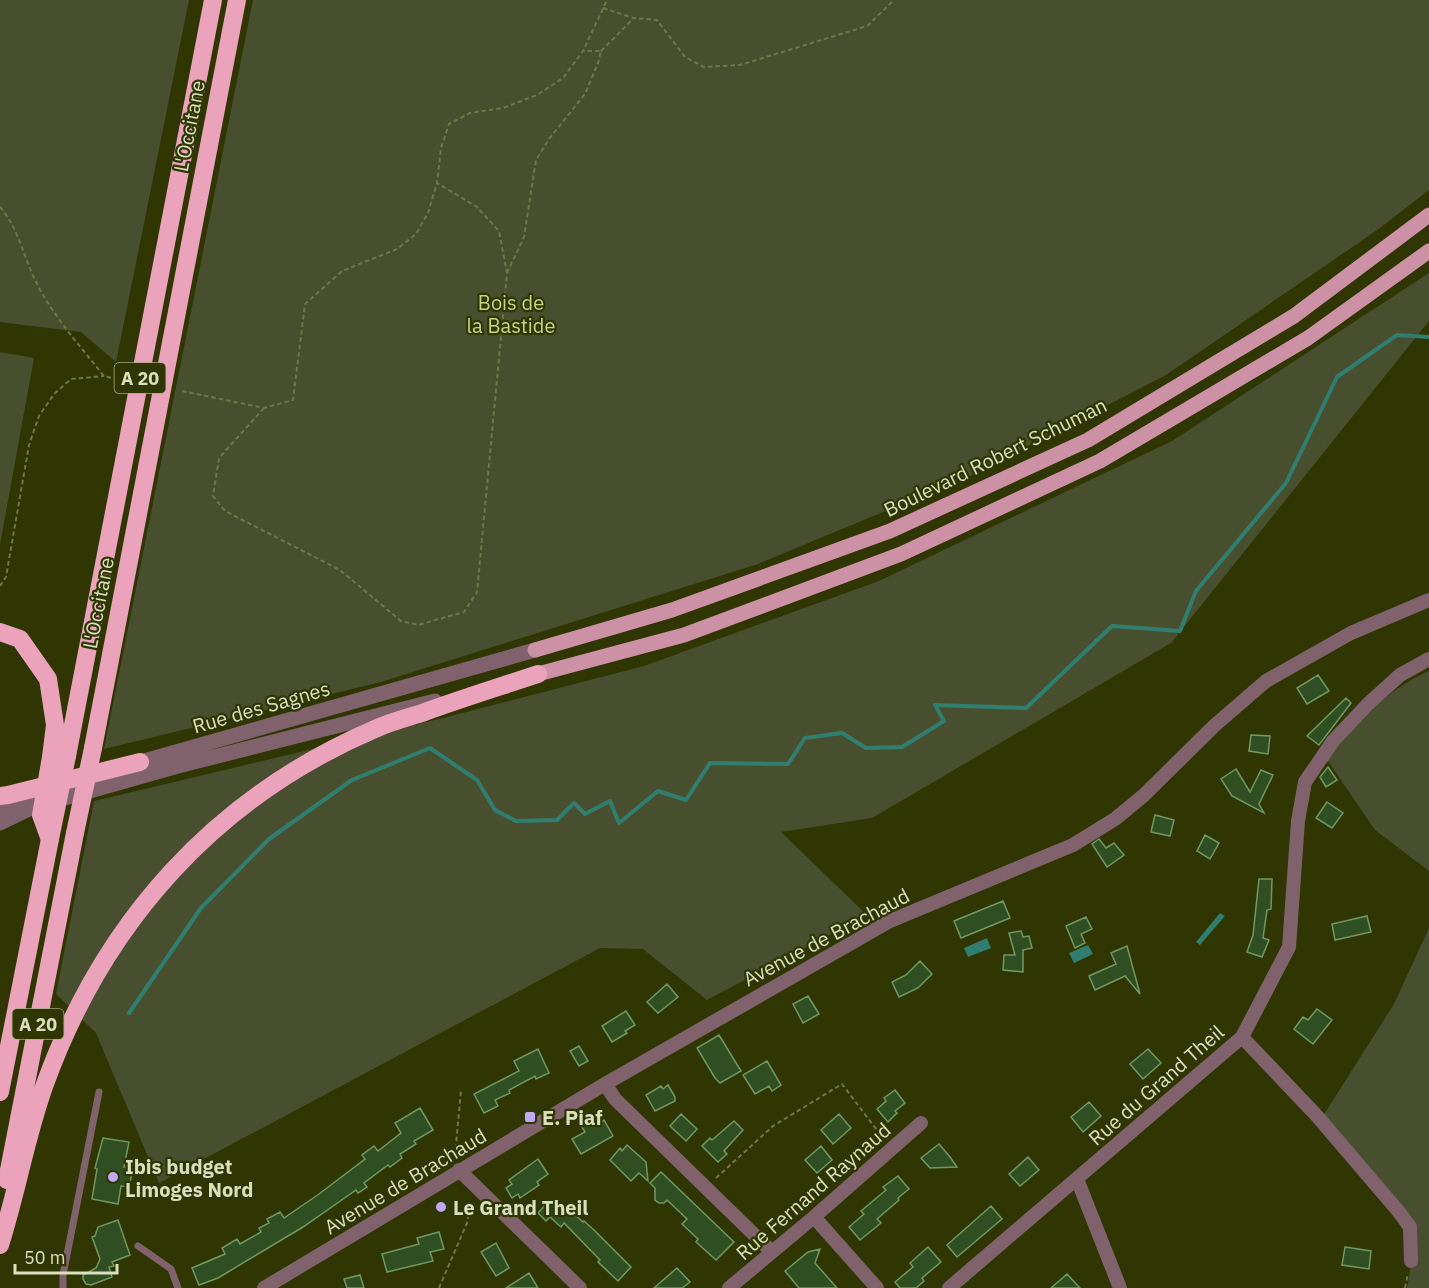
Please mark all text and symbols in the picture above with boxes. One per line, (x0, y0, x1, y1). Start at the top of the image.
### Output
street label: L'Occitane (167, 78, 211, 174)
park label: Bois de la Bastide (467, 289, 555, 339)
road number: A 20 (114, 363, 166, 393)
street label: Boulevard Robert Schuman (879, 391, 1111, 523)
street label: L'Occitane (76, 555, 120, 651)
street label: Rue des Sagnes (189, 674, 333, 740)
street label: Avenue de Brachaud (738, 882, 914, 992)
road number: A 20 (12, 1009, 63, 1039)
street label: Rue du Grand Theil (1083, 1019, 1229, 1151)
place label: E. Piaf (542, 1104, 603, 1131)
marker: E. Piaf (523, 1110, 537, 1124)
street label: Rue Fernand Raynaud (730, 1116, 896, 1266)
street label: Avenue de Brachaud (319, 1122, 491, 1240)
place label: Ibis budget Limoges Nord (125, 1153, 253, 1203)
marker: Ibis budget Limoges Nord (106, 1170, 120, 1184)
place label: Le Grand Theil (453, 1194, 588, 1221)
marker: Le Grand Theil (434, 1200, 448, 1214)
scale bar (15, 1237, 117, 1275)
text: 50 m (24, 1246, 66, 1269)

